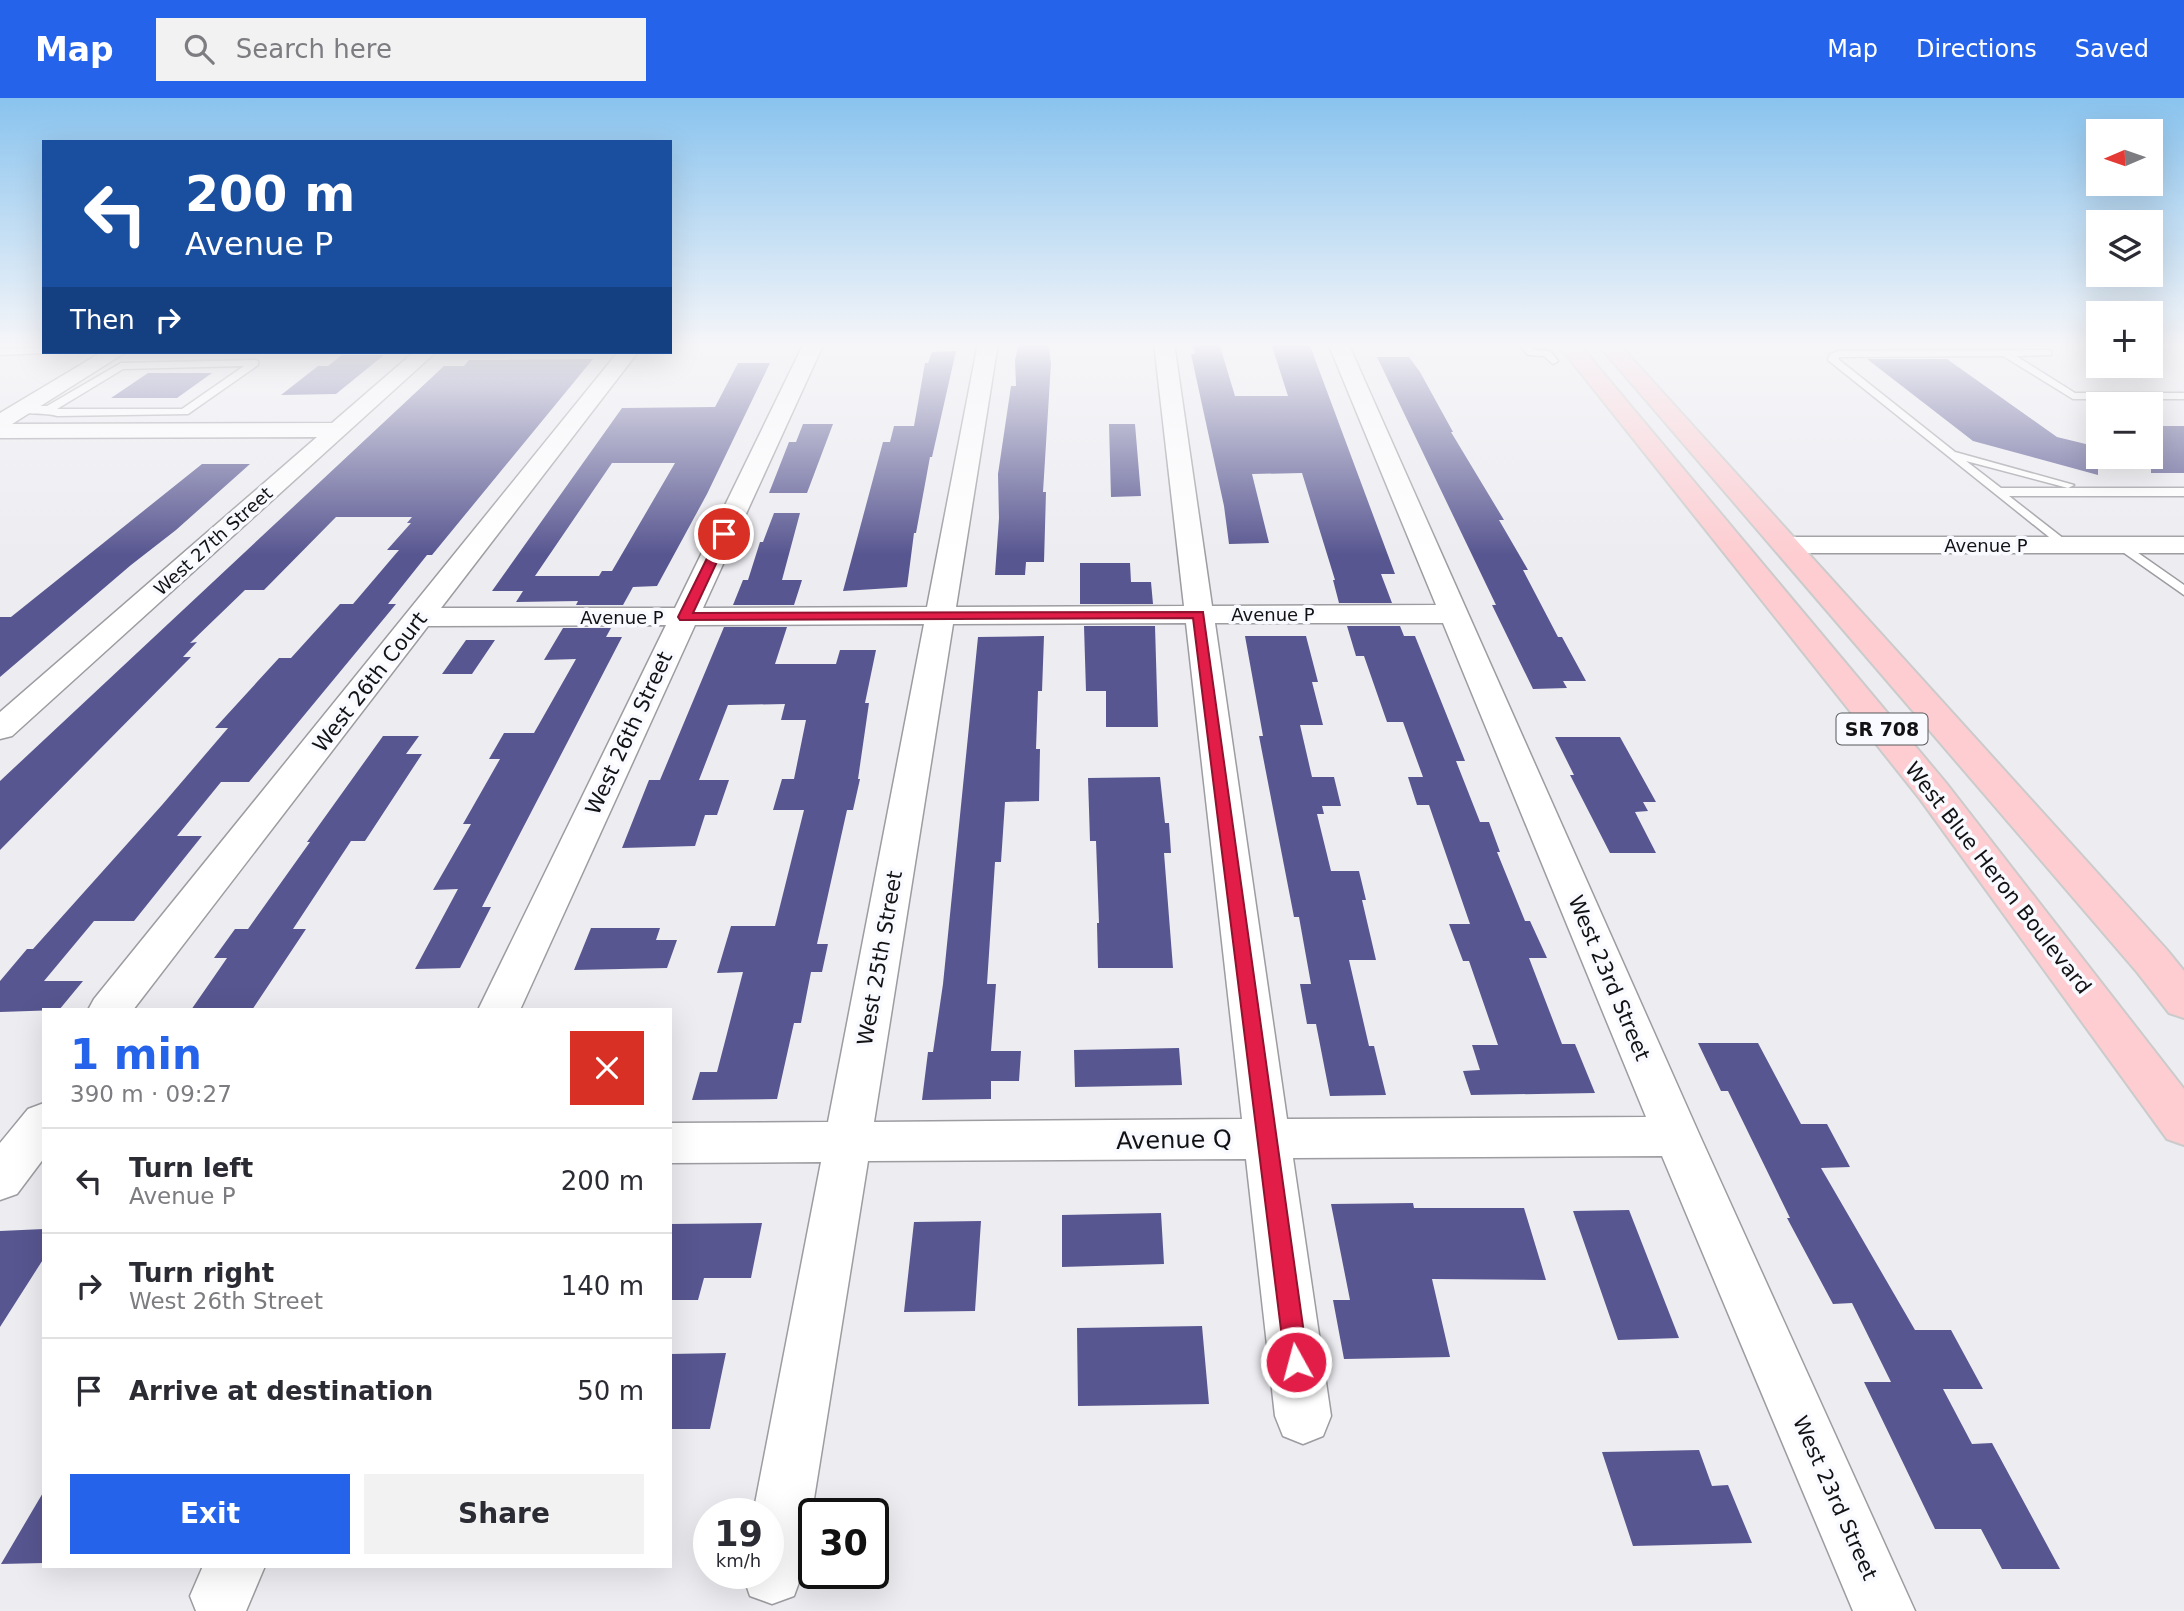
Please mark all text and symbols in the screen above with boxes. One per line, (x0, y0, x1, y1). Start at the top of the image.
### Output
search box (156, 18, 646, 81)
text: Map (35, 30, 114, 69)
icon: search (180, 30, 218, 68)
text: Search here (236, 34, 392, 64)
text: Map (1827, 35, 1878, 63)
text: Directions (1916, 35, 2037, 63)
text: Saved (2075, 35, 2149, 63)
north arrow (2086, 119, 2163, 196)
map controls (2086, 119, 2163, 469)
text: 200 m (185, 166, 355, 223)
icon: left (70, 168, 161, 259)
button: layers (2086, 210, 2163, 287)
text: Avenue P (185, 225, 333, 263)
icon: right (149, 301, 187, 339)
button: + (2086, 301, 2163, 378)
text: Then (70, 305, 135, 335)
button: − (2086, 392, 2163, 469)
street label: West 27th Street (150, 482, 276, 600)
pin (694, 504, 754, 564)
icon: arrive (705, 515, 743, 553)
street label: Avenue P (1944, 535, 2028, 556)
street label: Avenue P (1231, 604, 1315, 625)
street label: West 26th Court (308, 607, 432, 757)
street label: Avenue P (580, 607, 664, 628)
street label: West 26th Street (581, 648, 677, 818)
road number: SR 708 (1836, 714, 1927, 744)
street label: West Blue Heron Boulevard (1900, 757, 2096, 999)
street label: West 25th Street (853, 869, 907, 1047)
street label: West 23rd Street (1563, 892, 1655, 1064)
text: 1 min (70, 1030, 202, 1079)
button: close (570, 1031, 644, 1105)
text: 390 m · 09:27 (70, 1081, 232, 1107)
street label: Avenue Q (1116, 1125, 1232, 1155)
text: Turn left (129, 1153, 253, 1183)
icon: left (70, 1162, 108, 1200)
text: 200 m (561, 1166, 644, 1196)
text: Avenue P (129, 1183, 236, 1209)
text: Turn right (129, 1258, 274, 1288)
icon: right (70, 1267, 108, 1305)
text: 140 m (561, 1271, 644, 1301)
text: West 26th Street (129, 1288, 323, 1314)
position arrow (1259, 1325, 1333, 1399)
icon: arrive (70, 1372, 108, 1410)
text: Arrive at destination (129, 1376, 433, 1406)
text: 50 m (577, 1376, 644, 1406)
street label: West 23rd Street (1788, 1412, 1882, 1584)
button: Exit (70, 1474, 350, 1554)
button: Share (364, 1474, 644, 1554)
speed limit sign: 30 (798, 1498, 889, 1589)
text: 19 (714, 1514, 763, 1554)
text: km/h (716, 1550, 761, 1571)

